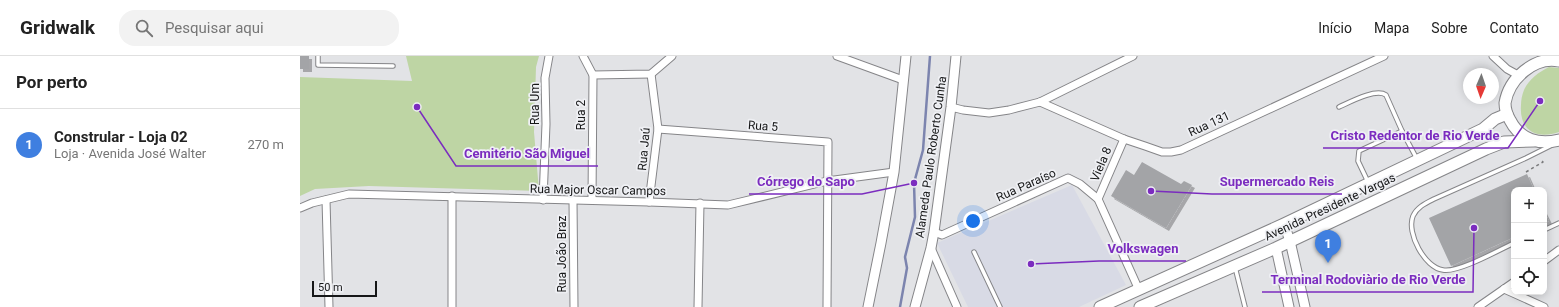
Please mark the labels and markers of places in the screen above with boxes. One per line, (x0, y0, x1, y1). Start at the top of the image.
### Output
callout: Cristo Redentor de Rio Verde (1323, 123, 1508, 148)
callout: Cemitério São Miguel (456, 141, 598, 166)
callout: Córrego do Sapo (749, 169, 862, 194)
callout: Supermercado Reis (1212, 169, 1342, 194)
pin: 1 (1315, 230, 1341, 263)
callout: Volkswagen (1099, 236, 1186, 261)
callout: Terminal Rodoviàrio de Rio Verde (1262, 267, 1473, 292)

